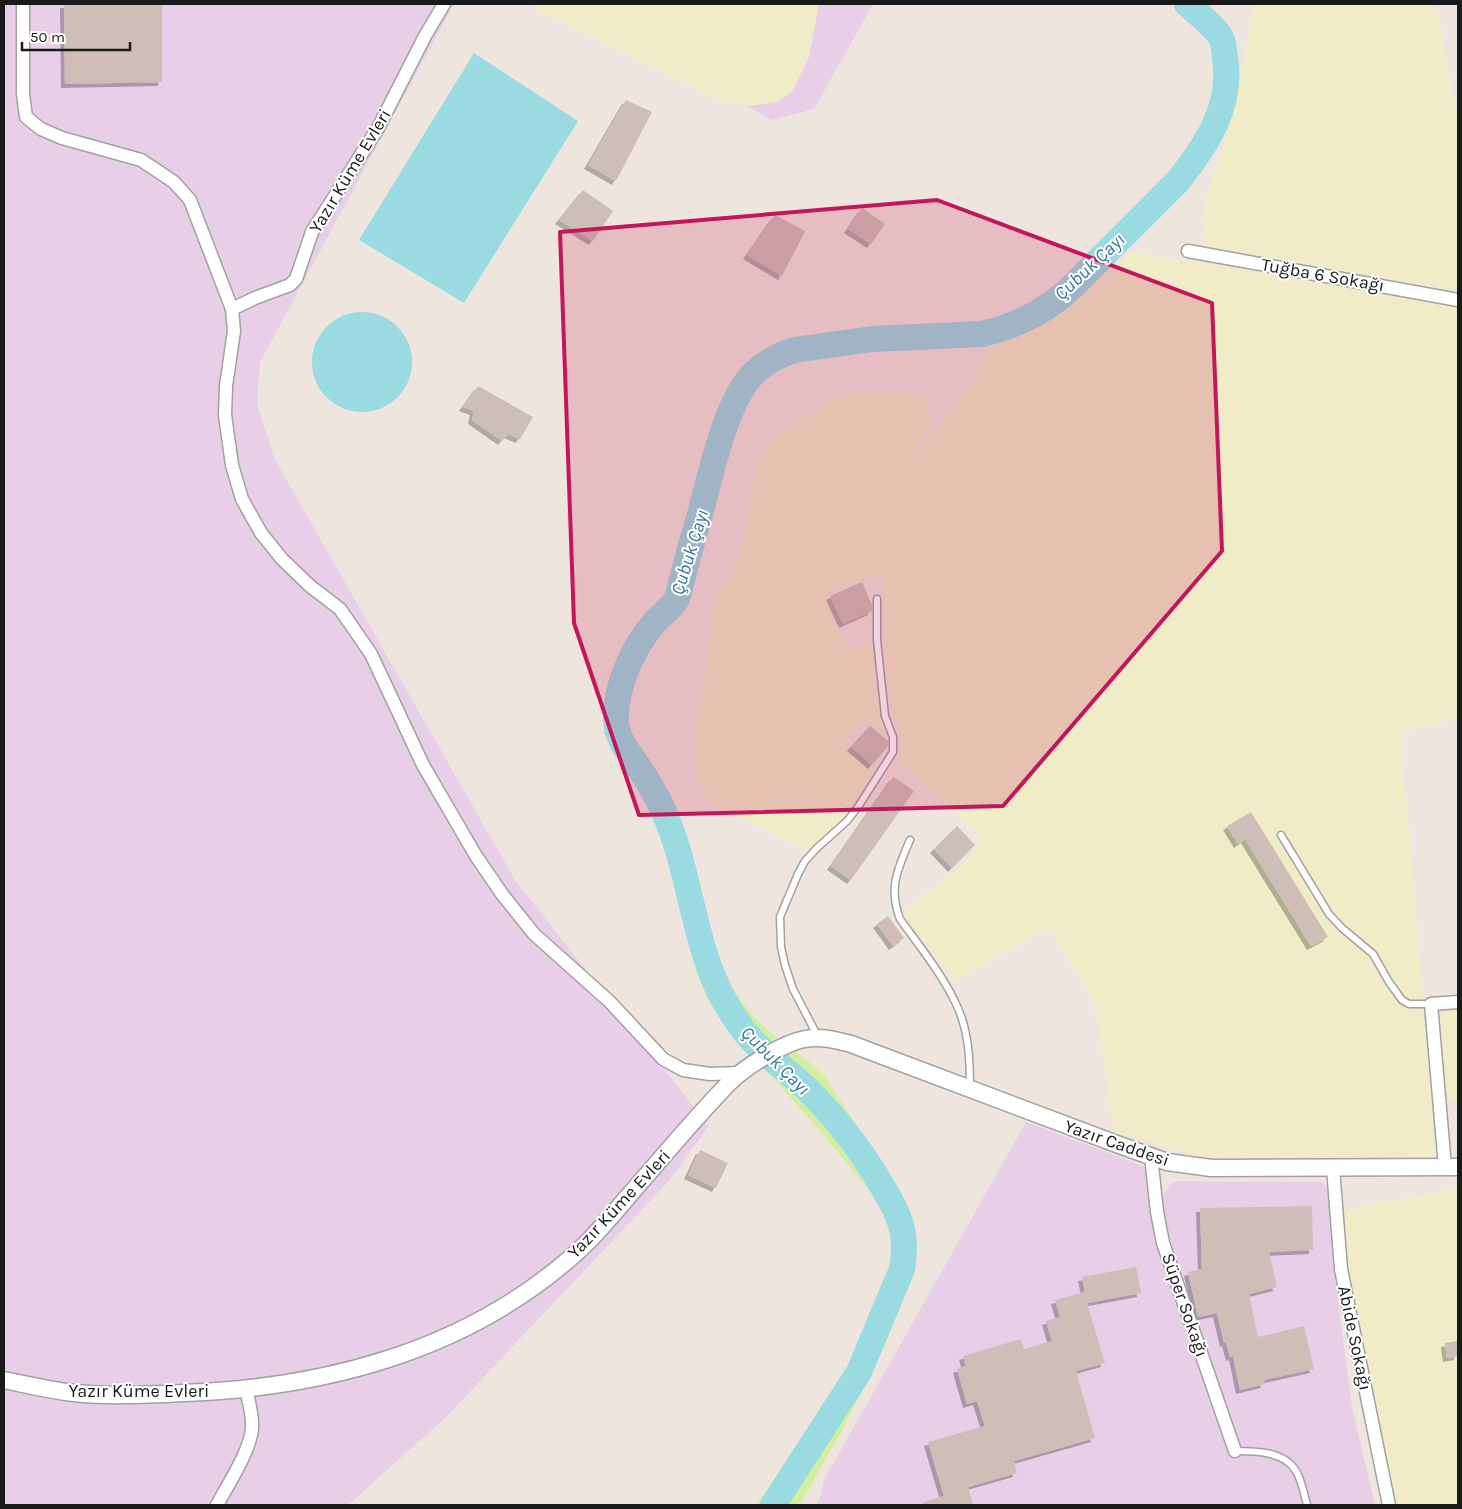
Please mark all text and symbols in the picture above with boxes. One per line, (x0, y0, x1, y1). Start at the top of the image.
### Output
scale bar (22, 20, 130, 52)
text: 50 m (30, 28, 65, 46)
street label: Yazır Küme Evleri (304, 105, 396, 237)
water label: Çubuk Çayı (1050, 229, 1130, 305)
street label: Tuğba 6 Sokağı (1260, 253, 1386, 297)
water label: Çubuk Çayı (667, 507, 713, 598)
water label: Çubuk Çayı (736, 1022, 814, 1100)
street label: Yazır Caddesi (1062, 1115, 1172, 1171)
street label: Yazır Küme Evleri (563, 1145, 675, 1263)
street label: Süper Sokağı (1157, 1250, 1213, 1360)
street label: Abide Sokağı (1333, 1283, 1377, 1393)
street label: Yazır Küme Evleri (69, 1380, 209, 1402)

